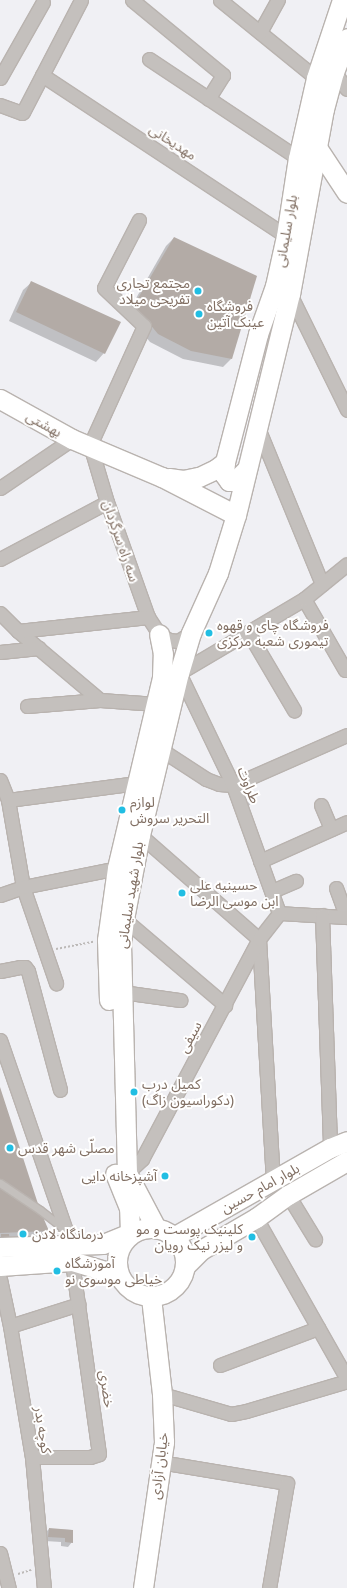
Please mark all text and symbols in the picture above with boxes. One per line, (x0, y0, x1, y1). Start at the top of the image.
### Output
street label: مهدیخانی (146, 120, 200, 164)
street label: بلوار سلیمانی (271, 193, 301, 269)
place label: مجتمع تجاری تفریحی میلاد (116, 275, 190, 308)
marker: مجتمع تجاری تفریحی میلاد (193, 286, 203, 296)
place label: فروشگاه عینک آتین (207, 298, 264, 330)
marker: فروشگاه عینک آتین (194, 309, 204, 319)
street label: بهشتی (23, 407, 65, 441)
street label: سه راه سرگردان (99, 498, 143, 584)
place label: فروشگاه چای و قهوه تیموری شعبه مرکزی (217, 617, 329, 650)
marker: فروشگاه چای و قهوه تیموری شعبه مرکزی (204, 628, 214, 638)
street label: طراوت (234, 764, 264, 806)
place label: لوازم التحریر سروش (130, 794, 209, 826)
marker: لوازم التحریر سروش (117, 805, 127, 815)
street label: بلوار شهید سلیمانی (113, 840, 147, 950)
place label: حسینیه علی ابن موسی الرضا (190, 877, 279, 910)
marker: حسینیه علی ابن موسی الرضا (177, 888, 187, 898)
street label: سیفی (175, 1018, 205, 1056)
place label: کمیل درب (دکوراسیون زاگ) (142, 1076, 234, 1108)
marker: کمیل درب (دکوراسیون زاگ) (129, 1087, 139, 1097)
place label: مصلّی شهر قدس (18, 1140, 115, 1156)
marker: مصلّی شهر قدس (5, 1143, 15, 1153)
street label: بلوار امام حسین (218, 1159, 302, 1217)
place label: آشپزخانه دایی (81, 1168, 157, 1184)
marker: آشپزخانه دایی (160, 1171, 170, 1181)
place label: کلینیک پوست و مو و لیزر نیک رویان (136, 1221, 243, 1254)
place label: درمانگاه لادن (32, 1226, 103, 1242)
marker: درمانگاه لادن (17, 1228, 29, 1240)
marker: کلینیک پوست و مو و لیزر نیک رویان (246, 1231, 258, 1243)
place label: آموزشگاه خیاطی موسوی نو (65, 1255, 162, 1288)
marker: آموزشگاه خیاطی موسوی نو (52, 1266, 62, 1276)
street label: خضری (96, 1369, 118, 1409)
street label: کوچه بدر (31, 1405, 55, 1455)
street label: خیابان آزادی (147, 1432, 171, 1500)

